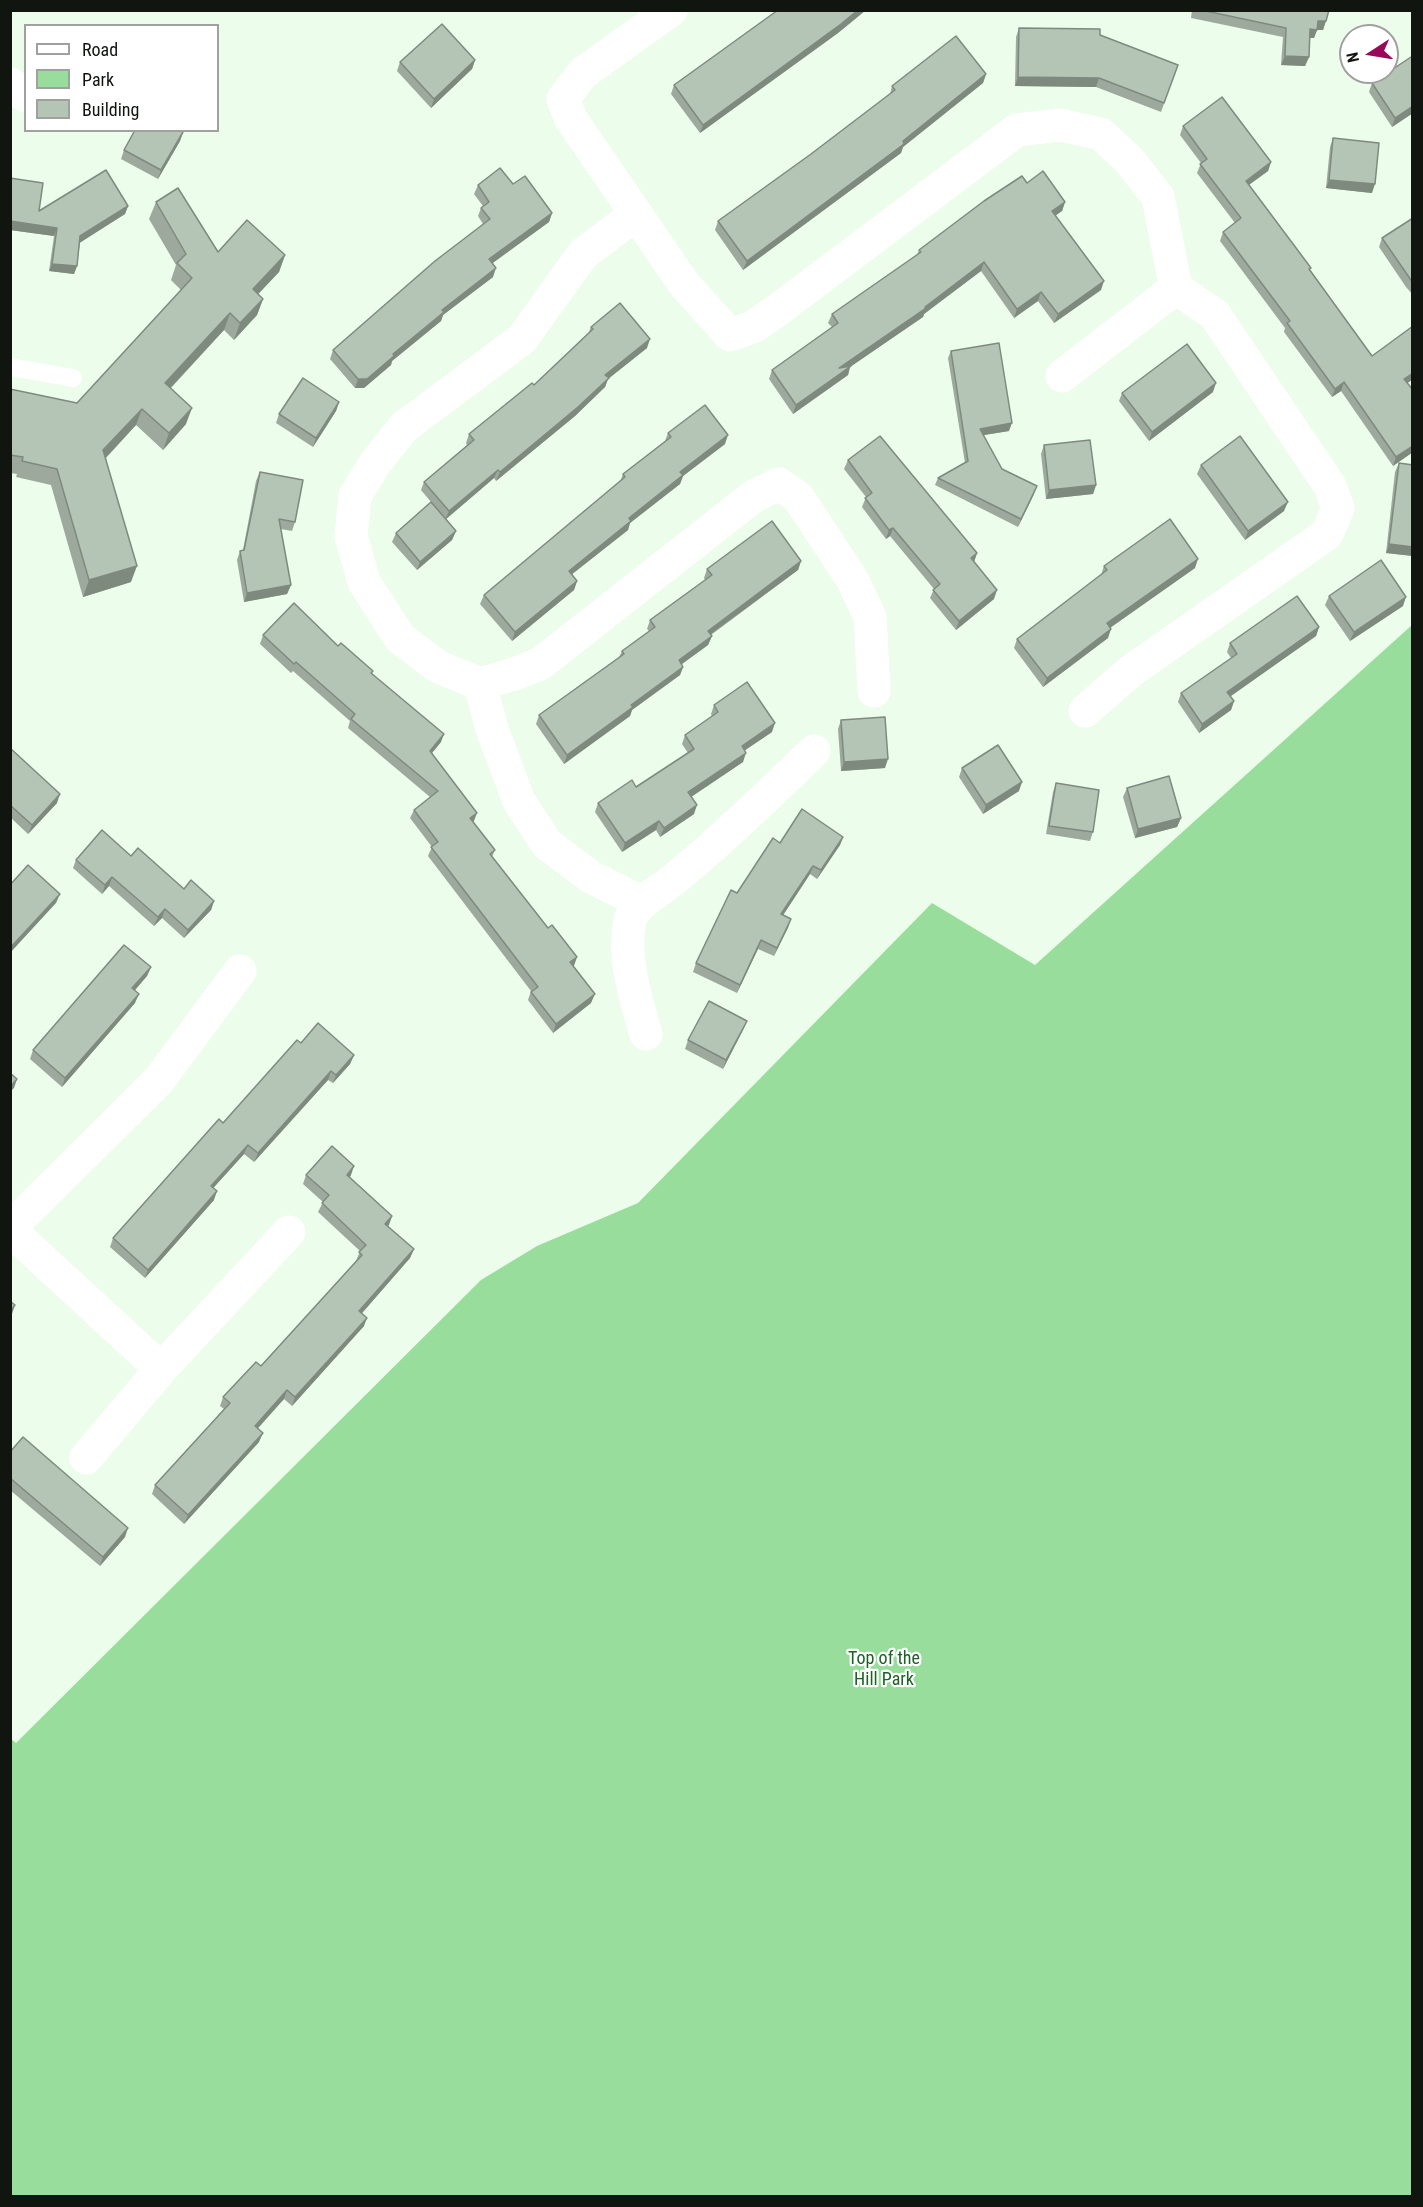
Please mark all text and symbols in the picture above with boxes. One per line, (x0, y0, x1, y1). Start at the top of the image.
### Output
legend (24, 24, 219, 132)
north arrow (1339, 24, 1399, 84)
text: Road (82, 39, 118, 60)
text: N (1343, 51, 1363, 64)
text: Park (82, 69, 114, 90)
text: Building (82, 99, 139, 120)
park label: Top of the Hill Park (848, 1648, 920, 1690)

